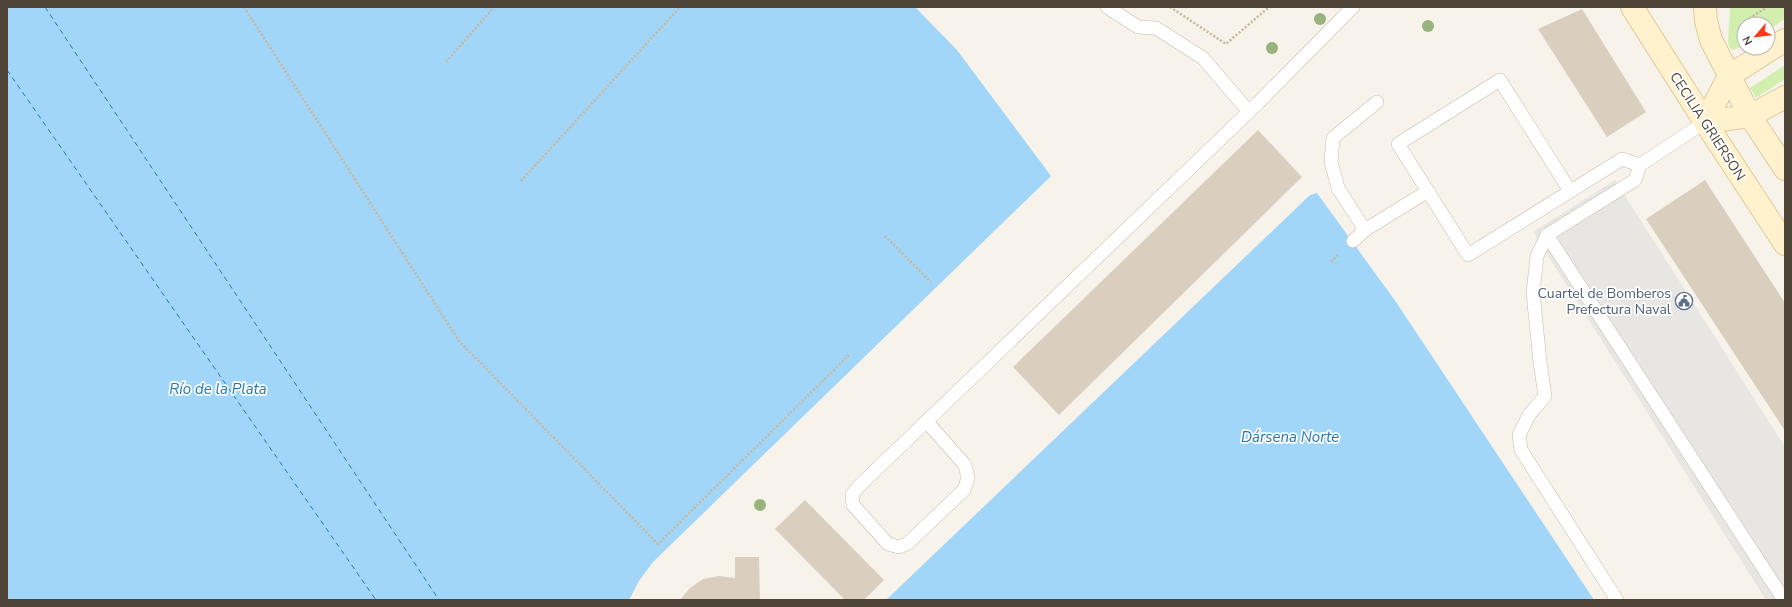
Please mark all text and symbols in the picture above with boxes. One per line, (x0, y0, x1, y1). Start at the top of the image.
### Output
north arrow (1736, 16, 1776, 56)
text: N (1739, 33, 1756, 48)
street label: CECILIA GRIERSON (1665, 68, 1750, 184)
place label: Cuartel de Bomberos Prefectura Naval (1538, 284, 1672, 319)
public building icon: Cuartel de Bomberos Prefectura Naval (1674, 291, 1694, 311)
water label: Río de la Plata (169, 379, 267, 399)
water label: Dársena Norte (1241, 427, 1339, 447)

